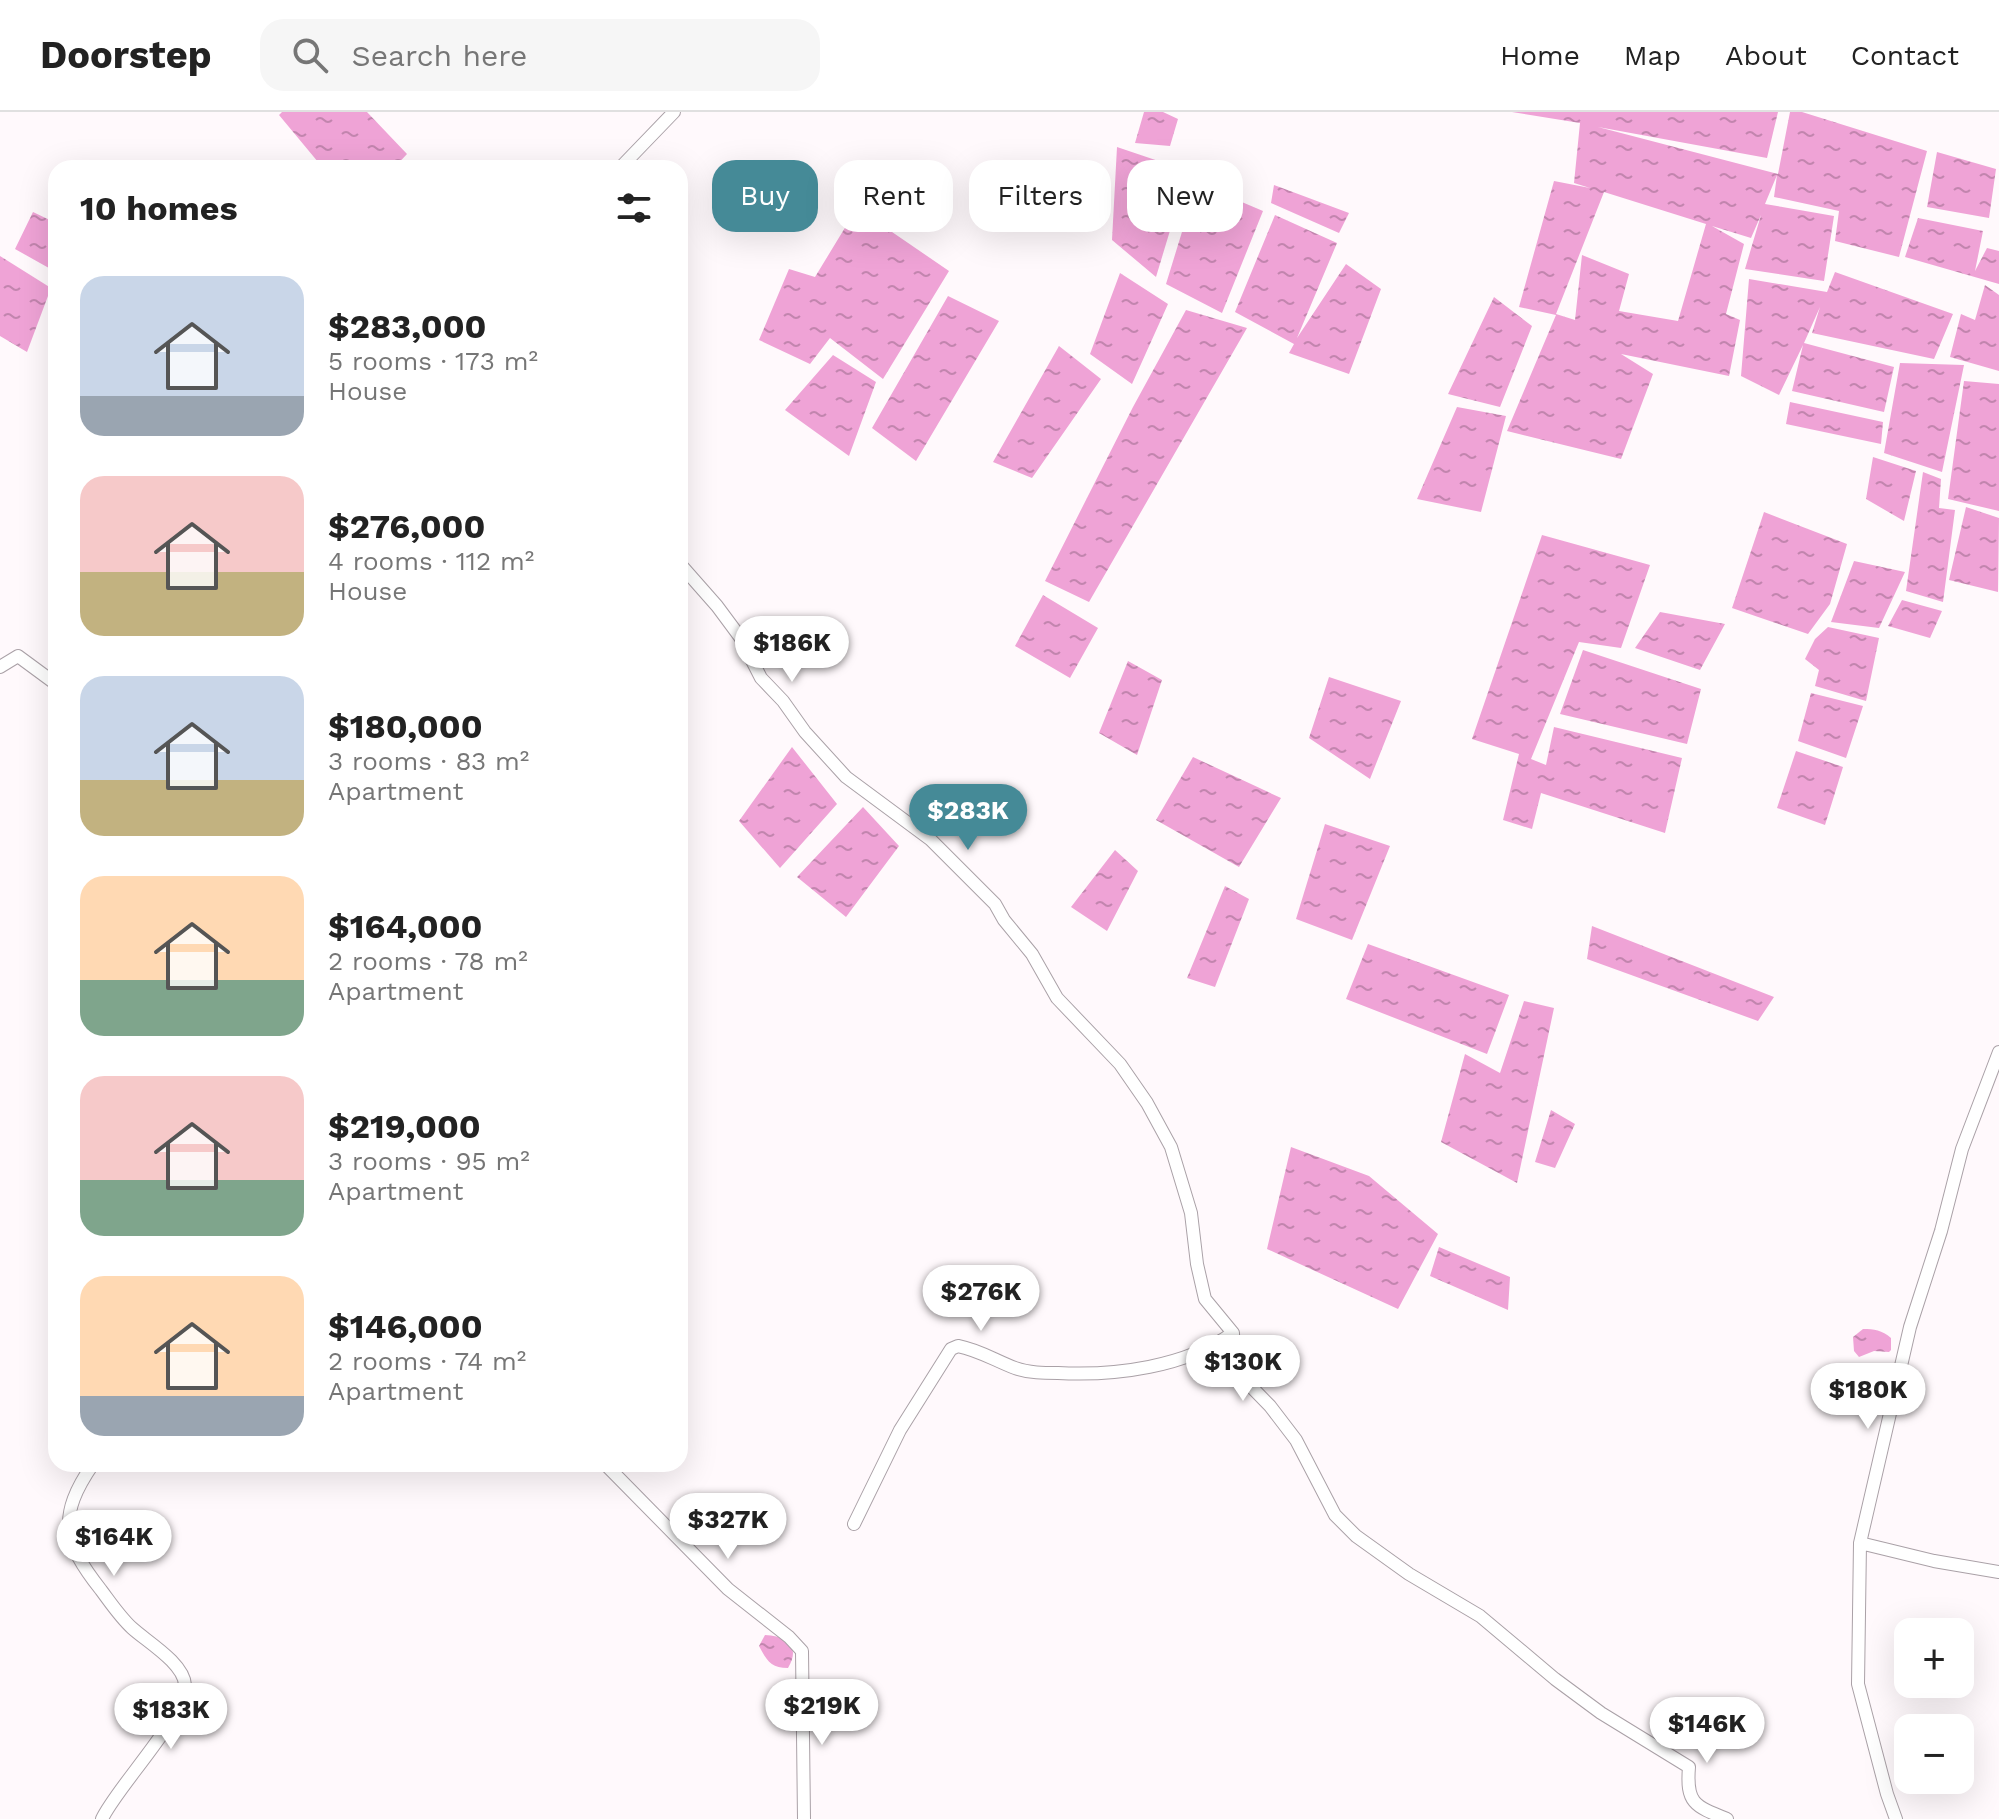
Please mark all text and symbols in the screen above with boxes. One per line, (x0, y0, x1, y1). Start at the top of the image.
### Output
search box (260, 19, 820, 91)
text: Doorstep (40, 33, 212, 77)
icon: search (288, 33, 332, 77)
text: Search here (352, 38, 527, 73)
text: Home (1500, 39, 1580, 72)
text: Map (1624, 39, 1681, 72)
text: About (1725, 39, 1807, 72)
text: Contact (1851, 39, 1959, 72)
chip: Buy (712, 160, 818, 232)
chip: Rent (834, 160, 953, 232)
chip: Filters (969, 160, 1111, 232)
chip: New (1127, 160, 1243, 232)
icon: filters (612, 186, 656, 230)
text: 10 homes (80, 188, 238, 228)
text: $283,000 (328, 306, 487, 346)
icon: home (144, 308, 240, 404)
text: 5 rooms · 173 m² (328, 346, 538, 376)
text: House (328, 376, 407, 406)
text: $276,000 (328, 506, 485, 546)
icon: home (144, 508, 240, 604)
text: 4 rooms · 112 m² (328, 546, 534, 576)
text: House (328, 576, 407, 606)
pin: $186K (736, 616, 848, 684)
text: $186K (753, 627, 831, 657)
text: $180,000 (328, 706, 483, 746)
icon: home (144, 708, 240, 804)
text: 3 rooms · 83 m² (328, 746, 529, 776)
text: Apartment (328, 776, 464, 806)
pin: $283K (912, 784, 1024, 852)
text: $283K (927, 795, 1009, 825)
text: $164,000 (328, 906, 482, 946)
icon: home (144, 908, 240, 1004)
text: 2 rooms · 78 m² (328, 946, 528, 976)
text: Apartment (328, 976, 464, 1006)
text: $219,000 (328, 1106, 481, 1146)
icon: home (144, 1108, 240, 1204)
text: 3 rooms · 95 m² (328, 1146, 530, 1176)
text: Apartment (328, 1176, 464, 1206)
pin: $276K (925, 1265, 1037, 1333)
text: $276K (941, 1276, 1021, 1306)
text: $146,000 (328, 1306, 483, 1346)
icon: home (144, 1308, 240, 1404)
pin: $130K (1187, 1335, 1299, 1403)
text: 2 rooms · 74 m² (328, 1346, 526, 1376)
text: $130K (1204, 1346, 1282, 1376)
pin: $180K (1812, 1363, 1924, 1431)
text: $180K (1829, 1374, 1907, 1404)
text: Apartment (328, 1376, 464, 1406)
pin: $327K (672, 1493, 784, 1561)
text: $327K (688, 1504, 768, 1534)
pin: $164K (58, 1510, 170, 1578)
text: $164K (75, 1521, 153, 1551)
map controls (1894, 1618, 1974, 1794)
button: + (1894, 1618, 1974, 1698)
pin: $219K (766, 1679, 878, 1747)
pin: $183K (115, 1683, 227, 1751)
text: $219K (783, 1690, 861, 1720)
text: $183K (132, 1694, 210, 1724)
pin: $146K (1651, 1697, 1763, 1765)
text: $146K (1668, 1708, 1746, 1738)
button: − (1894, 1714, 1974, 1794)

